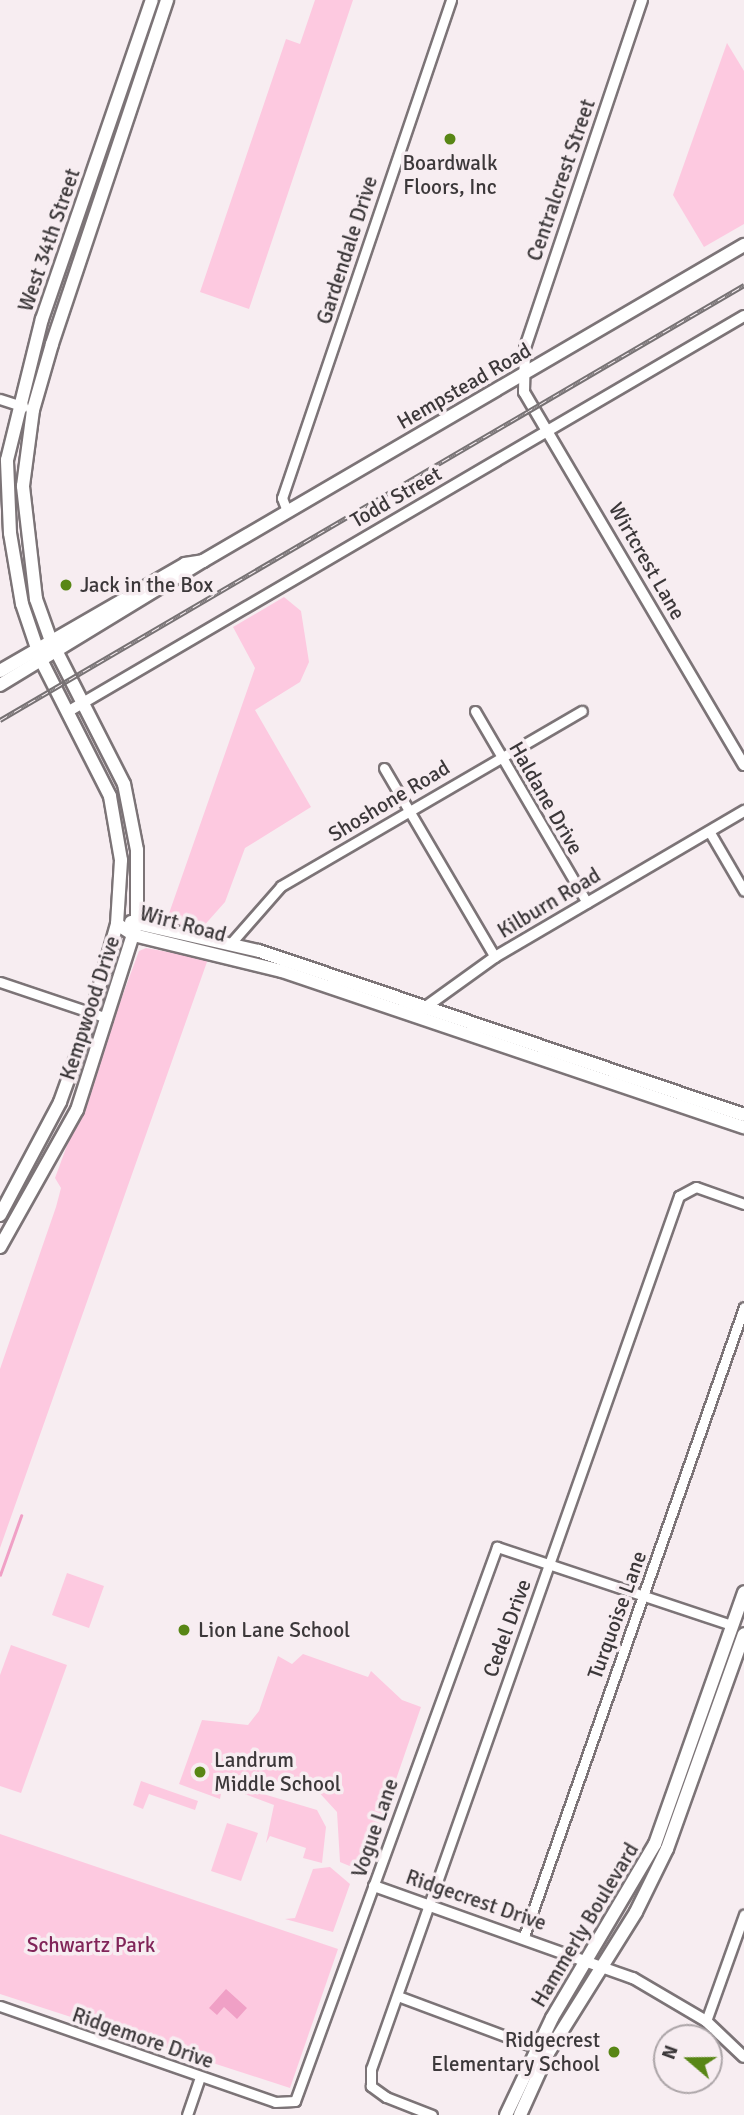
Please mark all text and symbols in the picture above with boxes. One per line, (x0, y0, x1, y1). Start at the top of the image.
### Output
street label: Centralcrest Street (521, 96, 601, 264)
marker: Boardwalk Floors, Inc (442, 131, 458, 147)
place label: Boardwalk Floors, Inc (402, 150, 498, 200)
street label: West 34th Street (13, 165, 85, 315)
street label: Gardendale Drive (311, 173, 383, 327)
street label: Hempstead Road (392, 337, 536, 435)
street label: Todd Street (346, 461, 446, 533)
street label: Wirtcrest Lane (603, 498, 691, 624)
place label: Jack in the Box (80, 572, 213, 598)
marker: Jack in the Box (58, 577, 74, 593)
street label: Haldane Drive (504, 737, 588, 859)
street label: Shoshone Road (324, 755, 454, 847)
street label: Kilburn Road (493, 862, 605, 944)
street label: Wirt Road (137, 900, 229, 948)
street label: Kempwood Drive (55, 933, 125, 1083)
street label: Turquoise Lane (582, 1548, 652, 1682)
street label: Cedel Drive (478, 1576, 536, 1680)
place label: Lion Lane School (198, 1617, 350, 1643)
marker: Lion Lane School (176, 1622, 192, 1638)
place label: Landrum Middle School (214, 1747, 341, 1797)
marker: Landrum Middle School (192, 1764, 208, 1780)
street label: Vogue Lane (346, 1775, 404, 1881)
street label: Hammerly Boulevard (526, 1838, 644, 2012)
street label: Ridgecrest Drive (402, 1864, 550, 1936)
park label: Schwartz Park (27, 1932, 155, 1958)
street label: Ridgemore Drive (69, 2002, 217, 2074)
north arrow (653, 2024, 723, 2094)
place label: Ridgecrest Elementary School (431, 2027, 600, 2077)
text: N (657, 2042, 684, 2063)
marker: Ridgecrest Elementary School (606, 2044, 622, 2060)

